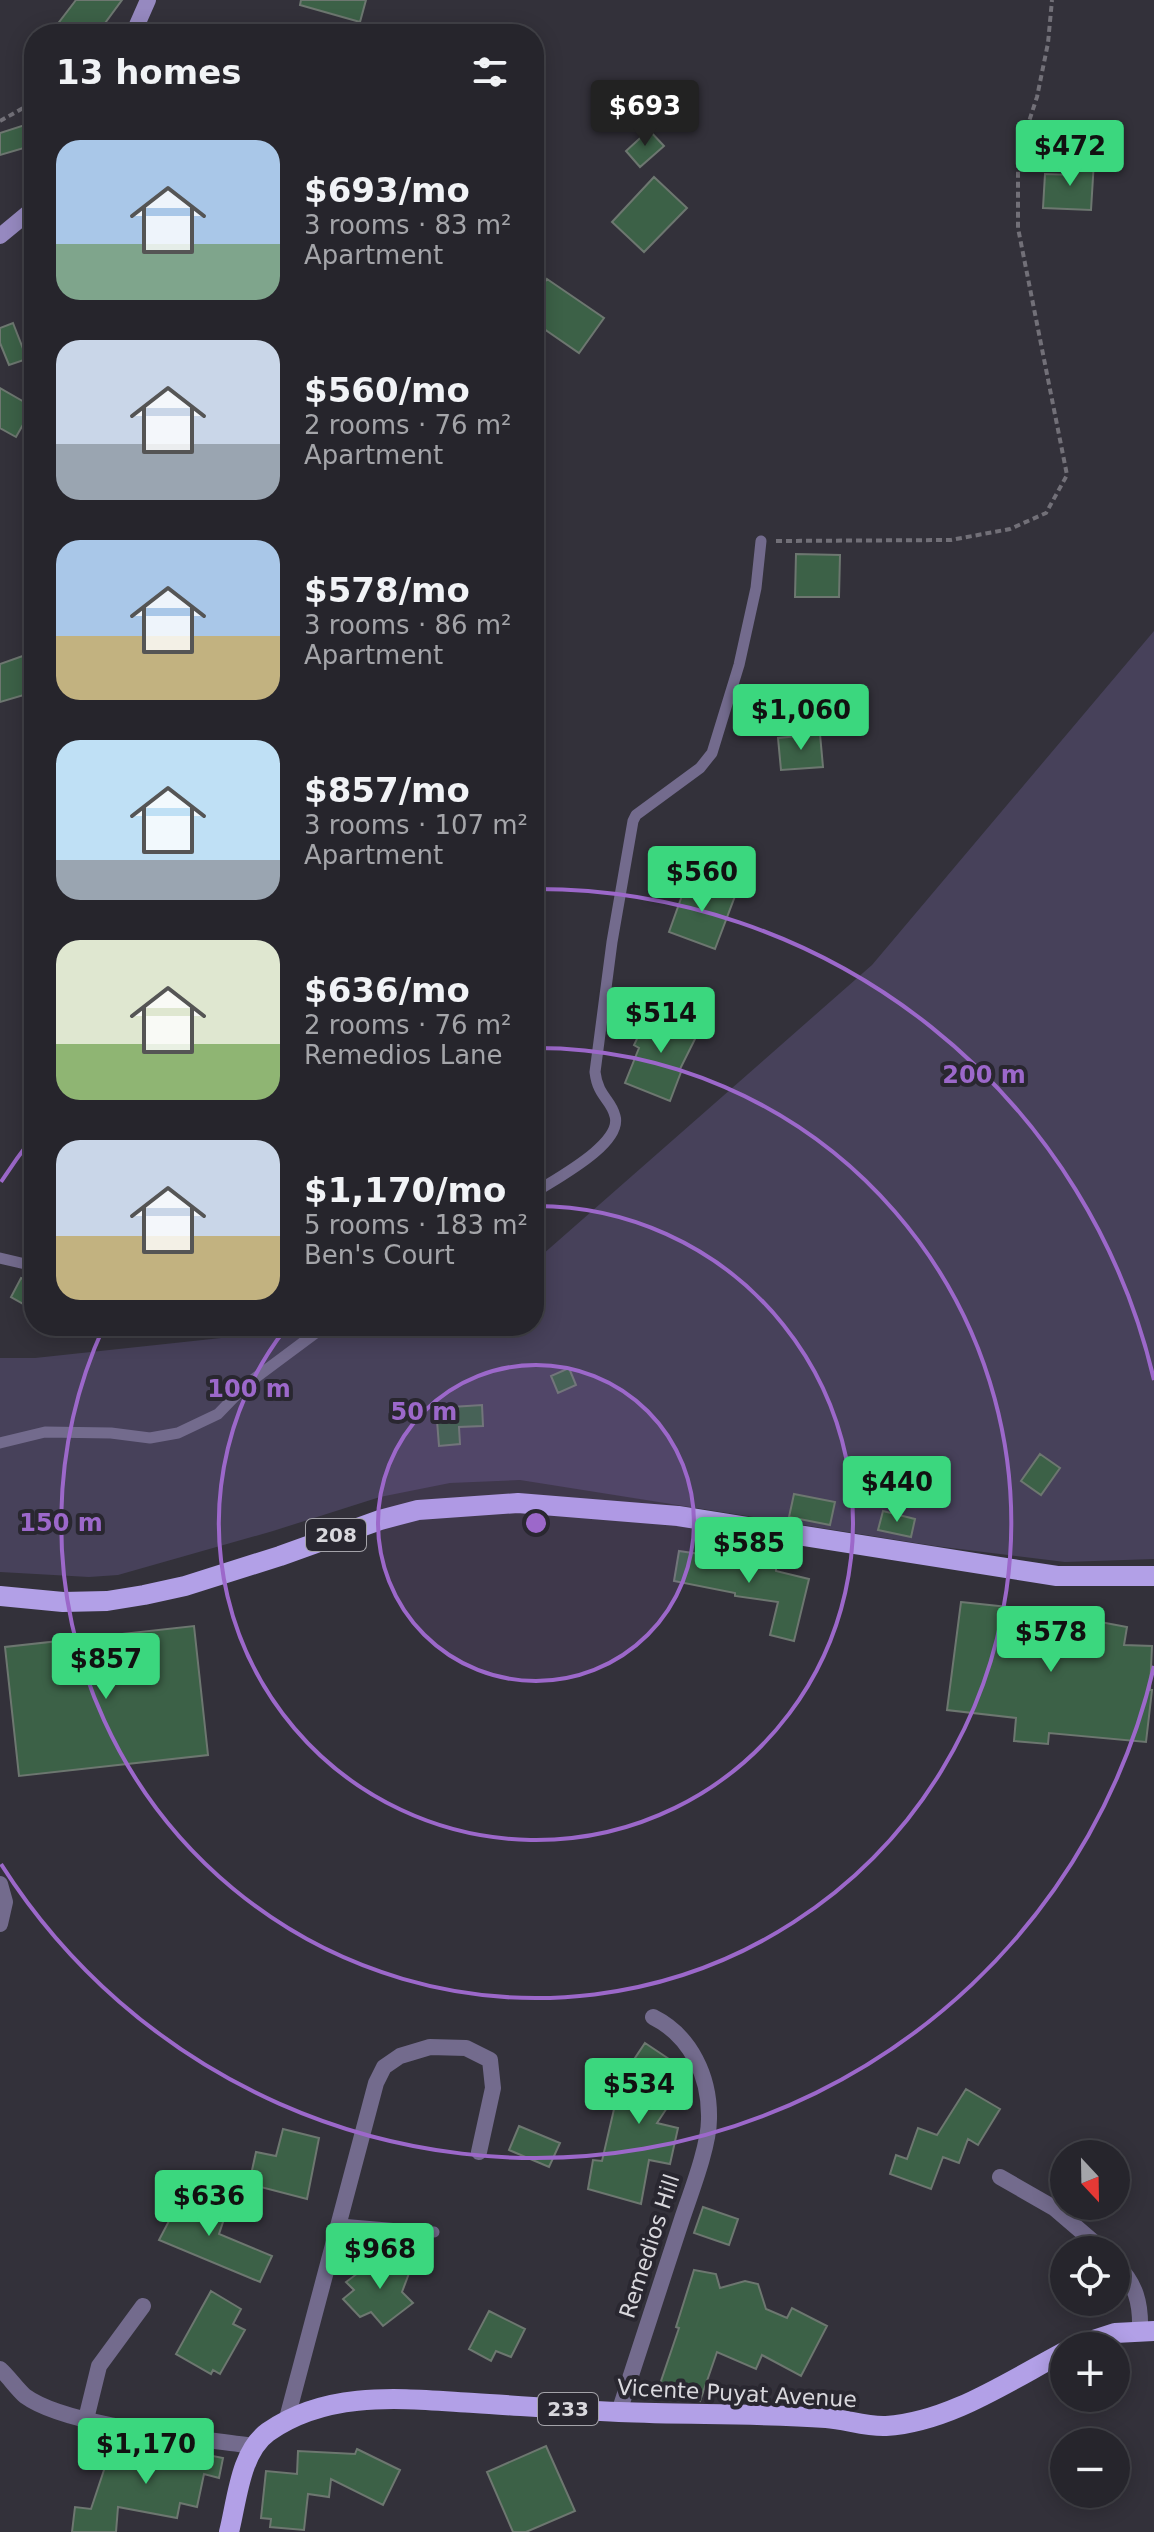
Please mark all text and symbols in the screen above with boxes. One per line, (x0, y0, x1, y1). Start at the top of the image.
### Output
icon: filters (468, 50, 512, 94)
text: 13 homes (56, 52, 241, 92)
pin: $693 (598, 80, 692, 148)
text: $693 (609, 91, 681, 121)
pin: $472 (1023, 120, 1117, 188)
text: $472 (1034, 131, 1106, 161)
text: $693/mo (304, 170, 470, 210)
icon: home (120, 172, 216, 268)
text: 3 rooms · 83 m² (304, 210, 512, 240)
text: Apartment (304, 240, 443, 270)
text: $560/mo (304, 370, 470, 410)
icon: home (120, 372, 216, 468)
text: 2 rooms · 76 m² (304, 410, 512, 440)
text: Apartment (304, 440, 443, 470)
text: $578/mo (304, 570, 470, 610)
icon: home (120, 572, 216, 668)
text: 3 rooms · 86 m² (304, 610, 512, 640)
text: Apartment (304, 640, 443, 670)
pin: $1,060 (736, 684, 866, 752)
text: $1,060 (751, 695, 851, 725)
text: $857/mo (304, 770, 470, 810)
icon: home (120, 772, 216, 868)
text: 3 rooms · 107 m² (304, 810, 528, 840)
text: Apartment (304, 840, 443, 870)
pin: $560 (655, 846, 749, 914)
text: $560 (666, 857, 738, 887)
text: $636/mo (304, 970, 470, 1010)
icon: home (120, 972, 216, 1068)
pin: $514 (614, 987, 708, 1055)
text: $514 (625, 998, 697, 1028)
text: 2 rooms · 76 m² (304, 1010, 512, 1040)
text: Remedios Lane (304, 1040, 503, 1070)
text: 200 m (942, 1061, 1026, 1089)
text: $1,170/mo (304, 1170, 506, 1210)
icon: home (120, 1172, 216, 1268)
text: 5 rooms · 183 m² (304, 1210, 528, 1240)
text: Ben's Court (304, 1240, 455, 1270)
text: 100 m (207, 1375, 291, 1403)
text: 50 m (391, 1398, 457, 1426)
pin: $440 (850, 1456, 944, 1524)
text: $440 (861, 1467, 933, 1497)
text: 150 m (19, 1509, 103, 1537)
centre of rings (522, 1509, 550, 1537)
pin: $585 (702, 1517, 796, 1585)
road number: 208 (306, 1519, 366, 1551)
text: $585 (713, 1528, 785, 1558)
pin: $578 (1004, 1606, 1098, 1674)
text: $578 (1015, 1617, 1087, 1647)
pin: $857 (59, 1633, 153, 1701)
text: $857 (70, 1644, 142, 1674)
pin: $534 (592, 2058, 686, 2126)
text: $534 (603, 2069, 675, 2099)
north arrow (1050, 2140, 1130, 2220)
map controls (1050, 2140, 1130, 2508)
pin: $636 (162, 2170, 256, 2238)
street label: Remedios Hill (614, 2171, 684, 2321)
text: $636 (173, 2181, 245, 2211)
pin: $968 (333, 2223, 427, 2291)
text: $968 (344, 2234, 416, 2264)
button: locate (1050, 2236, 1130, 2316)
button: + (1050, 2332, 1130, 2412)
street label: Vicente Puyat Avenue (616, 2375, 858, 2412)
road number: 233 (538, 2393, 598, 2425)
pin: $1,170 (81, 2418, 211, 2486)
button: − (1050, 2428, 1130, 2508)
text: $1,170 (96, 2429, 196, 2459)

